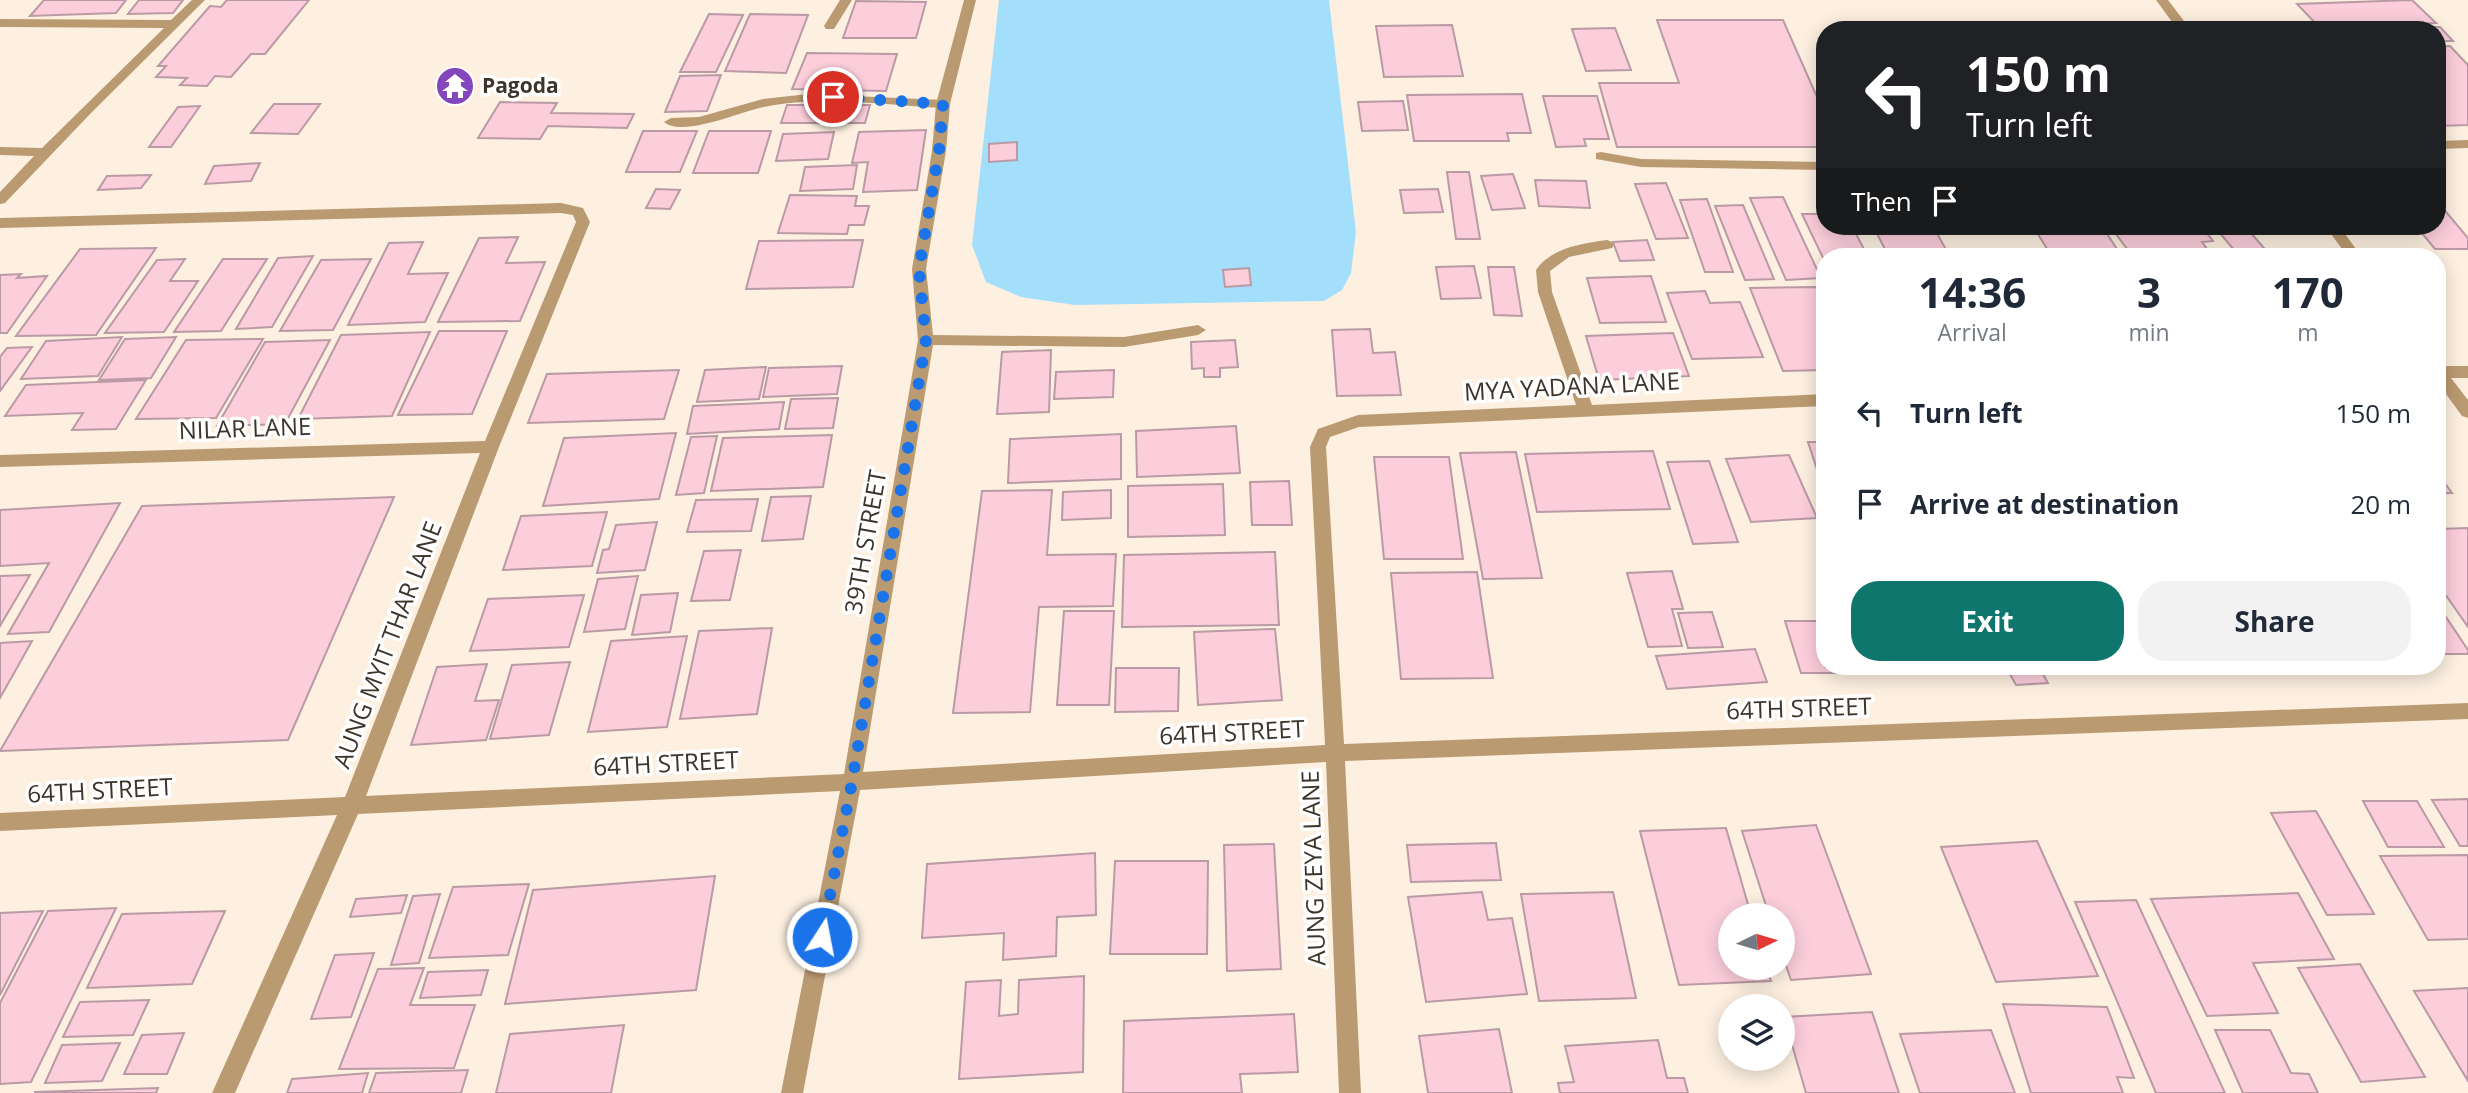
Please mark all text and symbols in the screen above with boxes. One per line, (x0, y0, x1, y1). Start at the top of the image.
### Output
text: 150 m (1966, 40, 2111, 106)
icon: left (1851, 49, 1942, 140)
temple icon: Pagoda (434, 65, 476, 107)
pin (803, 67, 863, 127)
place label: Pagoda (482, 71, 559, 99)
icon: arrive (814, 78, 852, 116)
text: Turn left (1966, 103, 2092, 146)
icon: arrive (1926, 182, 1964, 220)
text: Then (1851, 183, 1912, 219)
text: 14:36 (1918, 263, 2026, 320)
text: 3 (2137, 263, 2161, 320)
text: 170 (2272, 263, 2344, 320)
text: Arrival (1938, 316, 2007, 348)
text: min (2128, 316, 2170, 348)
text: m (2297, 316, 2318, 348)
street label: MYA YADANA LANE (1463, 363, 1681, 408)
icon: left (1851, 394, 1889, 432)
text: Turn left (1910, 395, 2022, 431)
text: 150 m (2336, 395, 2411, 431)
street label: NILAR LANE (178, 409, 312, 446)
street label: 39TH STREET (836, 467, 893, 616)
icon: arrive (1851, 485, 1889, 523)
text: Arrive at destination (1910, 486, 2179, 522)
text: 20 m (2350, 486, 2411, 522)
street label: AUNG MYIT THAR LANE (324, 516, 449, 773)
button: Exit (1851, 581, 2124, 661)
button: Share (2138, 581, 2411, 661)
street label: 64TH STREET (1726, 688, 1872, 727)
street label: 64TH STREET (1158, 711, 1306, 752)
street label: 64TH STREET (592, 742, 740, 783)
street label: 64TH STREET (26, 769, 174, 810)
street label: AUNG ZEYA LANE (1293, 770, 1332, 966)
position arrow (785, 900, 859, 974)
north arrow (1718, 903, 1796, 980)
map controls (1718, 903, 1795, 1071)
button: layers (1718, 994, 1795, 1071)

